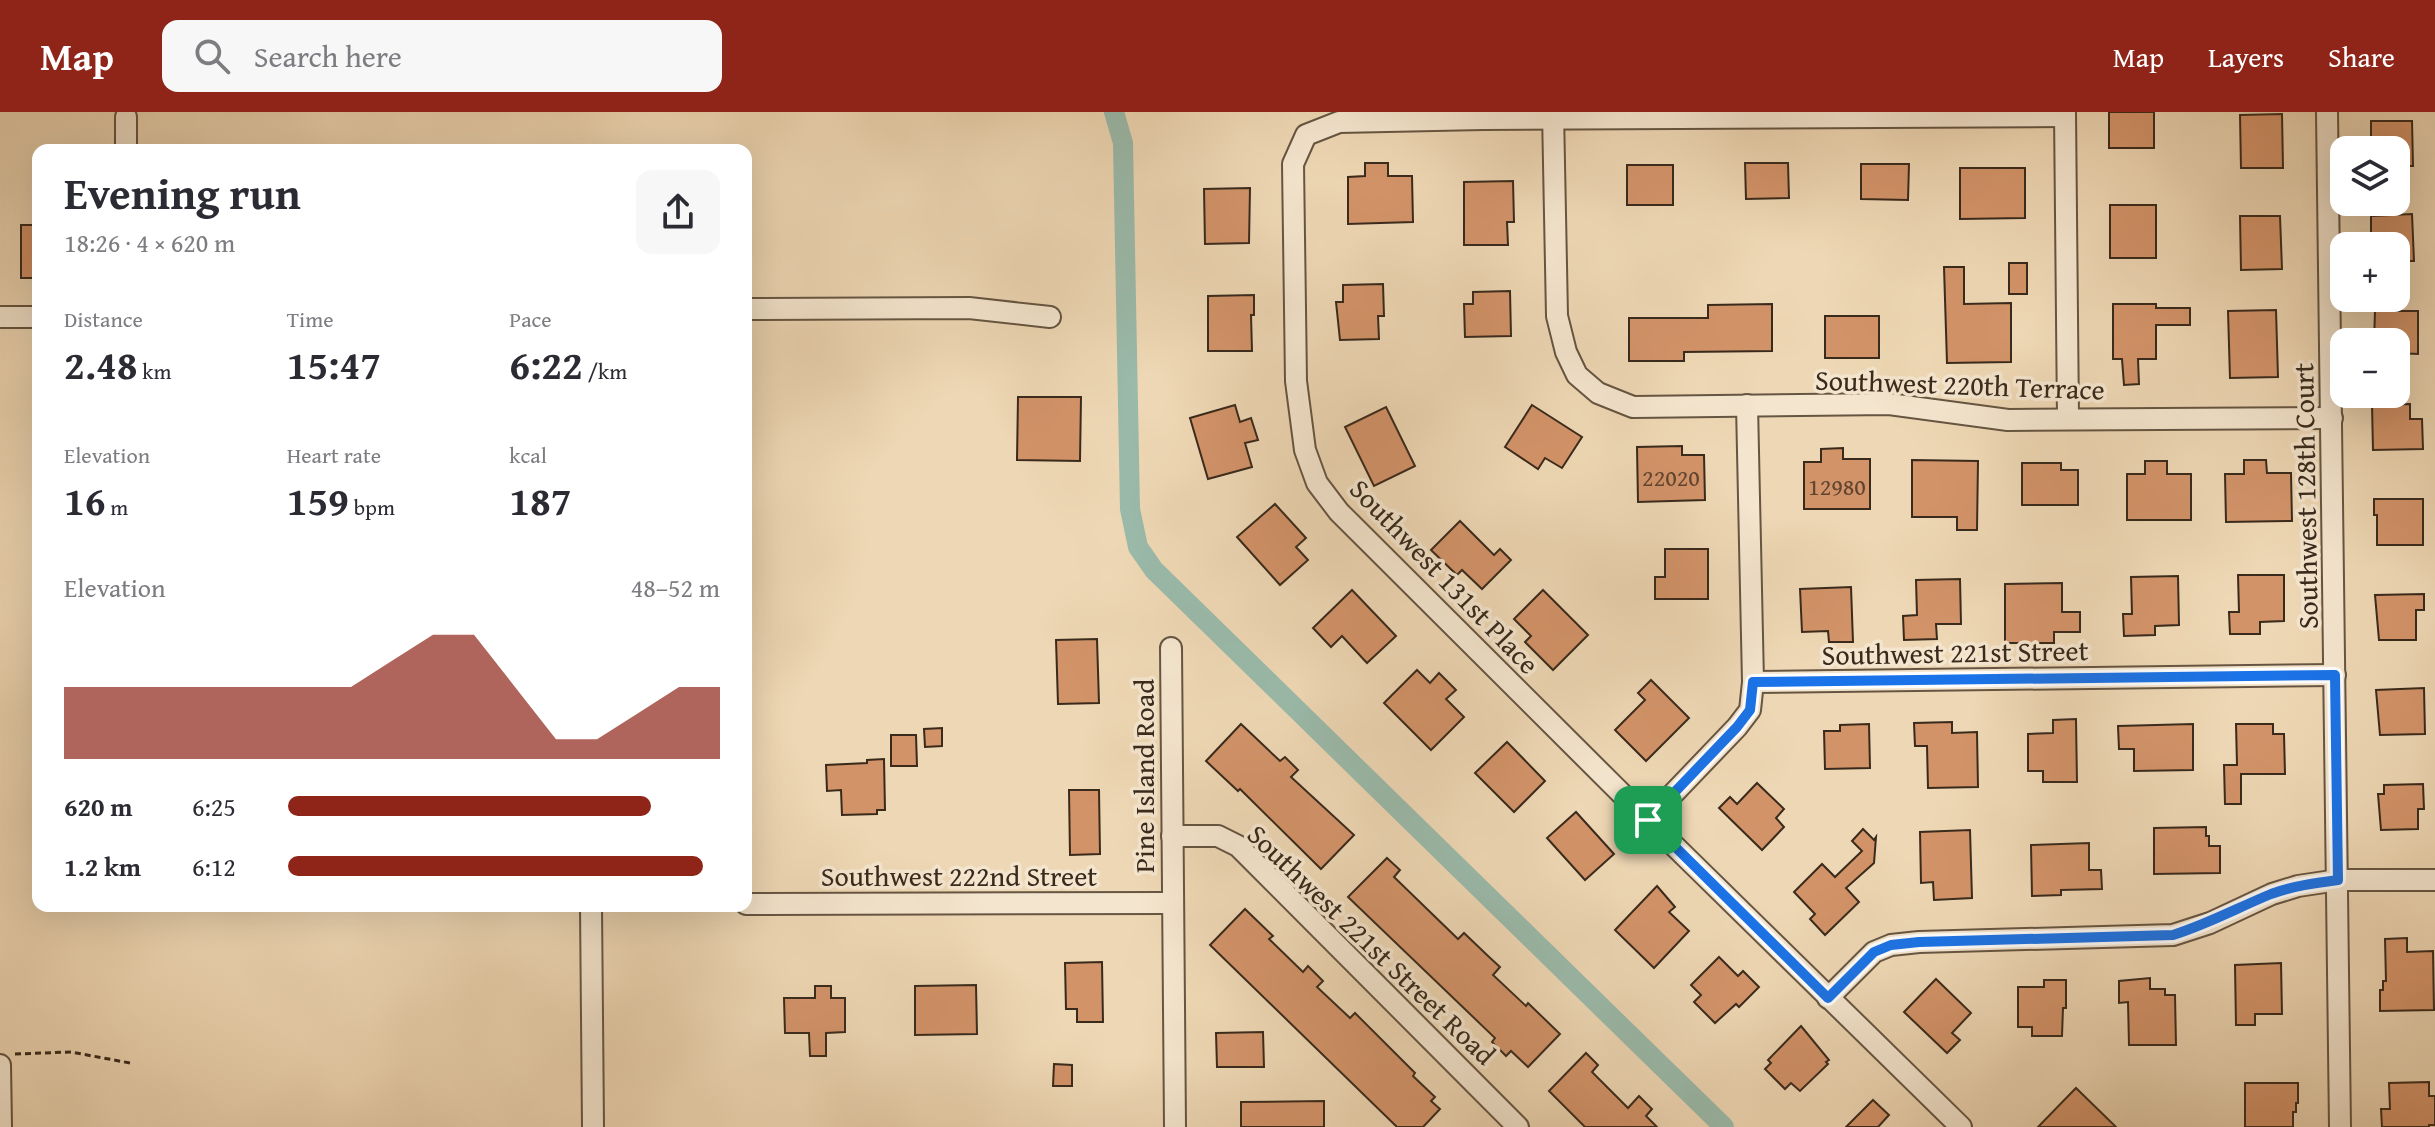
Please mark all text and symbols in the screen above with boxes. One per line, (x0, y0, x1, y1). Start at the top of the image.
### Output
search box (162, 20, 722, 92)
text: Map (40, 28, 114, 84)
icon: search (190, 34, 234, 78)
text: Search here (254, 34, 402, 78)
text: Map (2113, 36, 2164, 77)
text: Layers (2208, 36, 2284, 77)
text: Share (2328, 36, 2395, 77)
map controls (2330, 136, 2410, 408)
button: layers (2330, 136, 2410, 216)
text: Evening run (64, 161, 301, 225)
button: share (636, 170, 720, 254)
text: 18:26 · 4 × 620 m (64, 223, 235, 262)
button: + (2330, 232, 2410, 312)
text: Distance (64, 303, 143, 335)
text: Time (287, 303, 333, 335)
text: Pace (509, 303, 552, 335)
button: − (2330, 328, 2410, 408)
text: 2.48 (64, 335, 137, 394)
text: 15:47 (287, 335, 381, 394)
text: 6:22 (509, 335, 583, 394)
text: km (137, 355, 171, 387)
text: /km (583, 355, 627, 387)
street label: Southwest 220th Terrace (1814, 358, 2106, 410)
street label: Southwest 128th Court (2282, 362, 2328, 630)
text: Elevation (64, 439, 150, 471)
text: Heart rate (287, 439, 381, 471)
text: kcal (509, 439, 547, 471)
house number: 22020 (1642, 460, 1700, 495)
street label: Southwest 131st Place (1341, 469, 1549, 683)
house number: 12980 (1808, 469, 1866, 504)
text: 16 (64, 471, 105, 530)
text: 159 (287, 471, 349, 530)
text: 187 (509, 471, 572, 530)
text: m (105, 491, 128, 523)
text: bpm (349, 491, 395, 523)
text: Elevation (64, 568, 166, 607)
text: 48–52 m (631, 568, 720, 607)
street label: Southwest 221st Street (1821, 629, 2089, 675)
street label: Pine Island Road (1123, 679, 1164, 873)
pin (1614, 786, 1682, 854)
text: 620 m (64, 787, 132, 826)
text: 6:25 (192, 787, 236, 826)
icon: arrive (1626, 798, 1670, 842)
street label: Southwest 221st Street Road (1239, 814, 1506, 1074)
text: 1.2 km (64, 847, 141, 886)
text: 6:12 (192, 847, 236, 886)
street label: Southwest 222nd Street (821, 855, 1097, 896)

